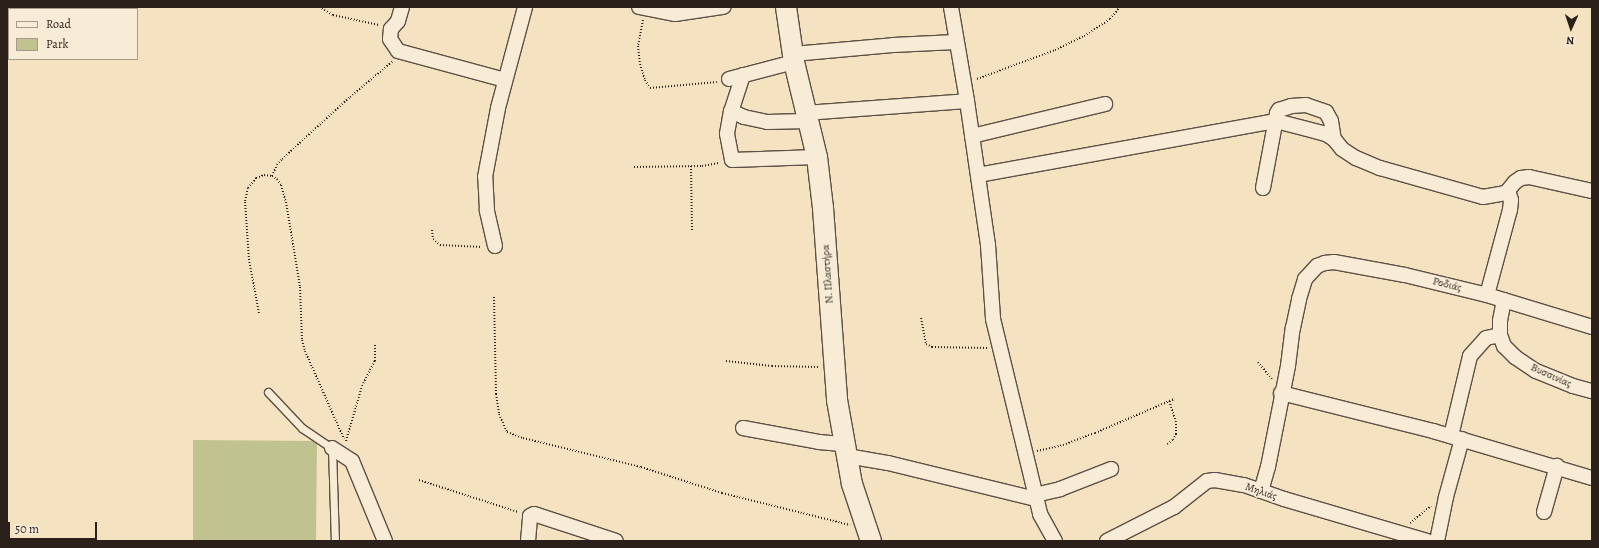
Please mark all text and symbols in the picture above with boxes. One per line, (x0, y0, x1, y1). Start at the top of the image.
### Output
legend (8, 8, 138, 60)
north arrow (1551, 8, 1591, 48)
text: Road (46, 16, 71, 32)
text: N (1566, 33, 1575, 48)
text: Park (46, 36, 69, 52)
street label: Ν. Πλαστήρα (819, 244, 837, 304)
street label: Ροδιάς (1431, 275, 1463, 295)
street label: Βυσσινίας (1528, 361, 1574, 391)
street label: Μηλιάς (1243, 480, 1279, 504)
scale bar (10, 514, 99, 540)
text: 50 m (15, 521, 39, 537)

